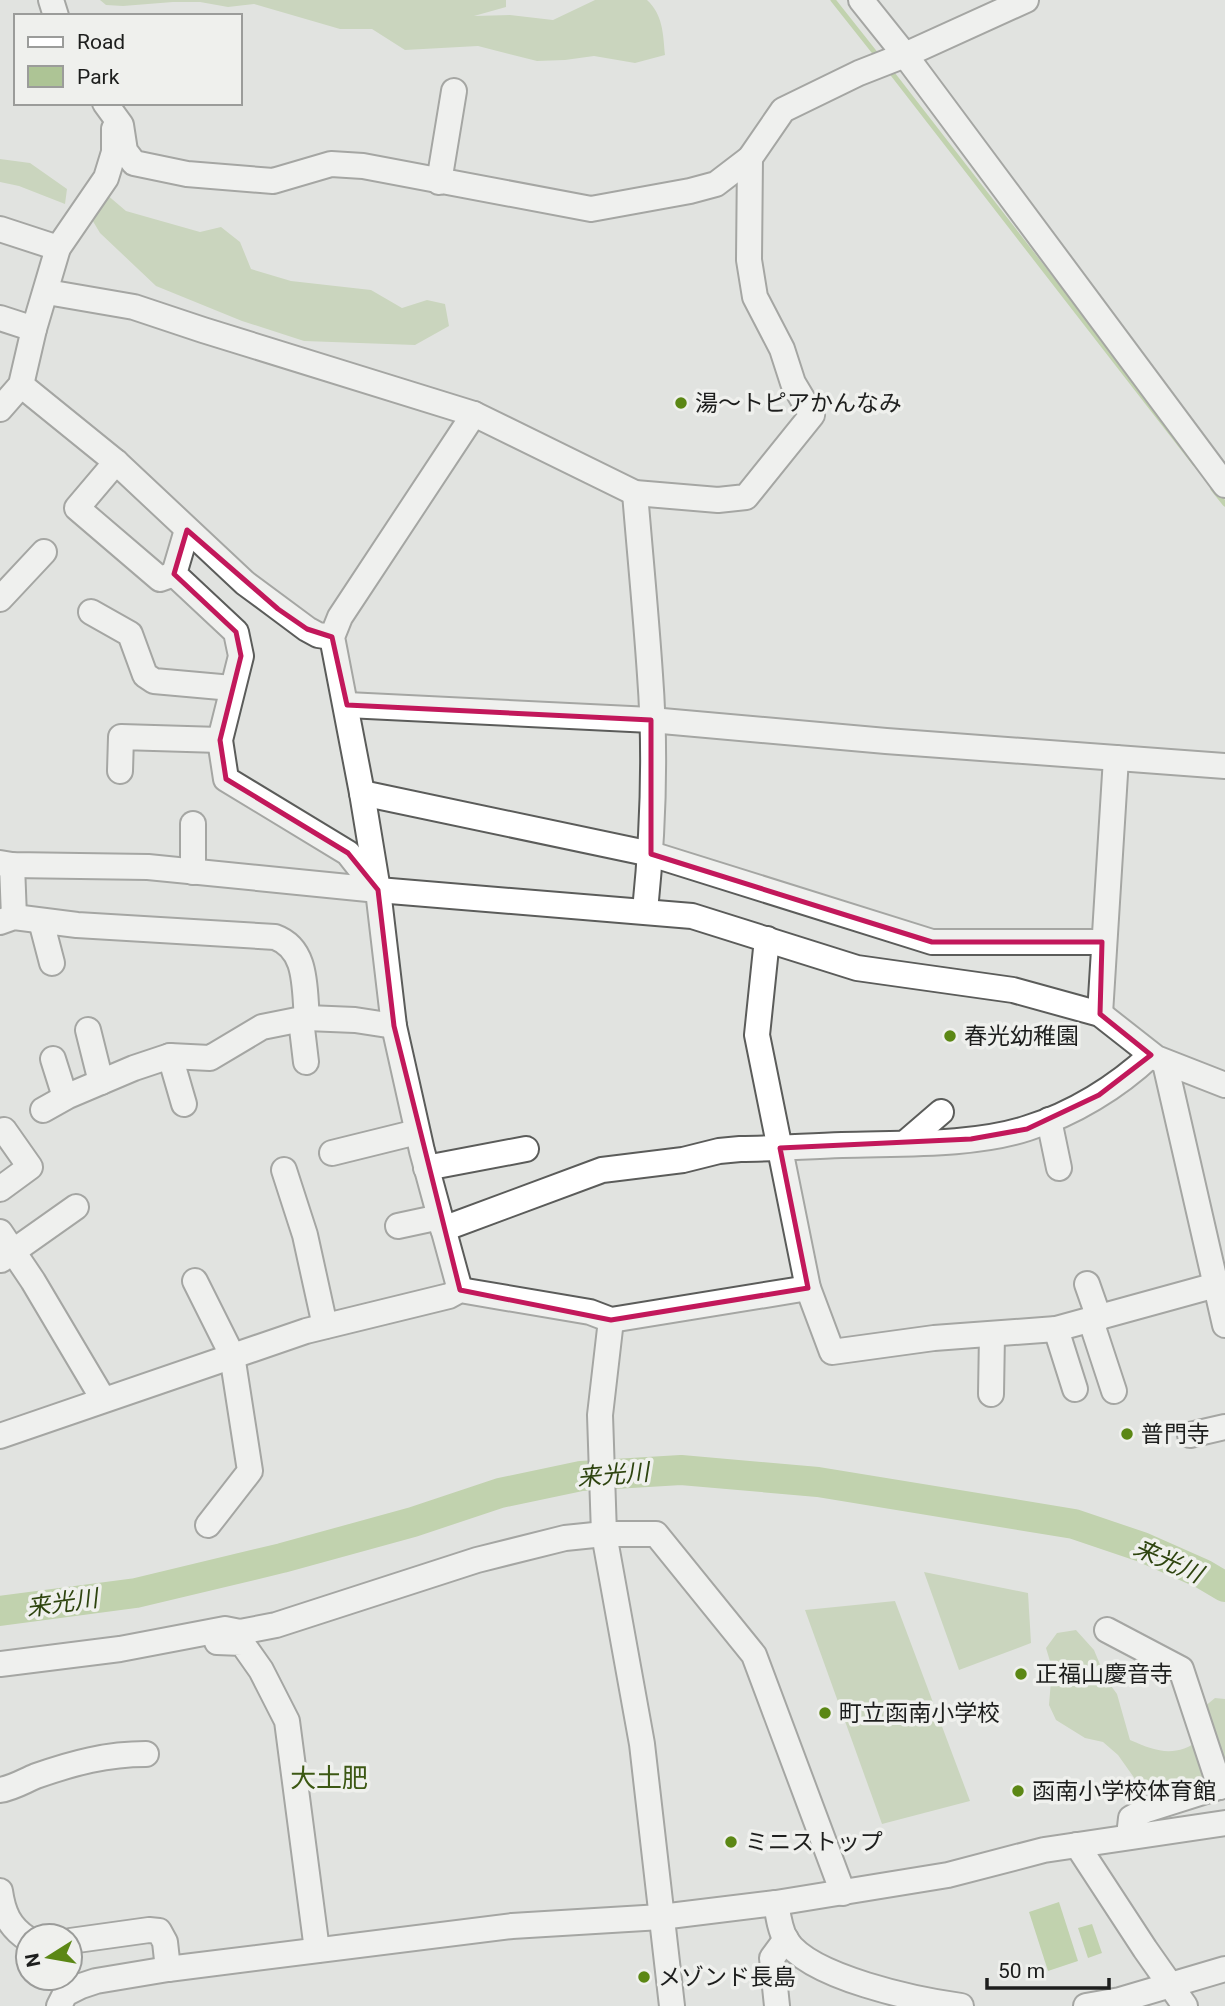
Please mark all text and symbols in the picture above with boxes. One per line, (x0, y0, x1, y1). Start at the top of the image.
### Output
legend (14, 14, 242, 105)
text: Road (77, 30, 125, 54)
text: Park (77, 65, 120, 89)
place label: 湯～トピアかんなみ (695, 390, 902, 417)
marker: 湯～トピアかんなみ (673, 395, 689, 411)
place label: 春光幼稚園 (964, 1023, 1079, 1050)
marker: 春光幼稚園 (942, 1028, 958, 1044)
place label: 普門寺 (1141, 1421, 1210, 1448)
marker: 普門寺 (1119, 1426, 1135, 1442)
water label: 来光川 (576, 1458, 653, 1492)
water label: 来光川 (1129, 1534, 1209, 1590)
water label: 来光川 (24, 1584, 103, 1622)
place label: 正福山慶音寺 (1035, 1661, 1173, 1688)
marker: 正福山慶音寺 (1013, 1666, 1029, 1682)
place label: 町立函南小学校 (839, 1700, 1000, 1727)
marker: 町立函南小学校 (817, 1705, 833, 1721)
district label: 大土肥 (290, 1763, 368, 1793)
place label: 函南小学校体育館 (1032, 1778, 1216, 1805)
marker: 函南小学校体育館 (1010, 1783, 1026, 1799)
place label: ミニストップ (745, 1829, 883, 1856)
marker: ミニストップ (723, 1834, 739, 1850)
north arrow (14, 1922, 84, 1992)
scale bar (987, 1946, 1110, 1990)
text: N (20, 1951, 45, 1969)
text: 50 m (998, 1959, 1045, 1983)
place label: メゾンド長島 (658, 1964, 796, 1991)
marker: メゾンド長島 (636, 1969, 652, 1985)

